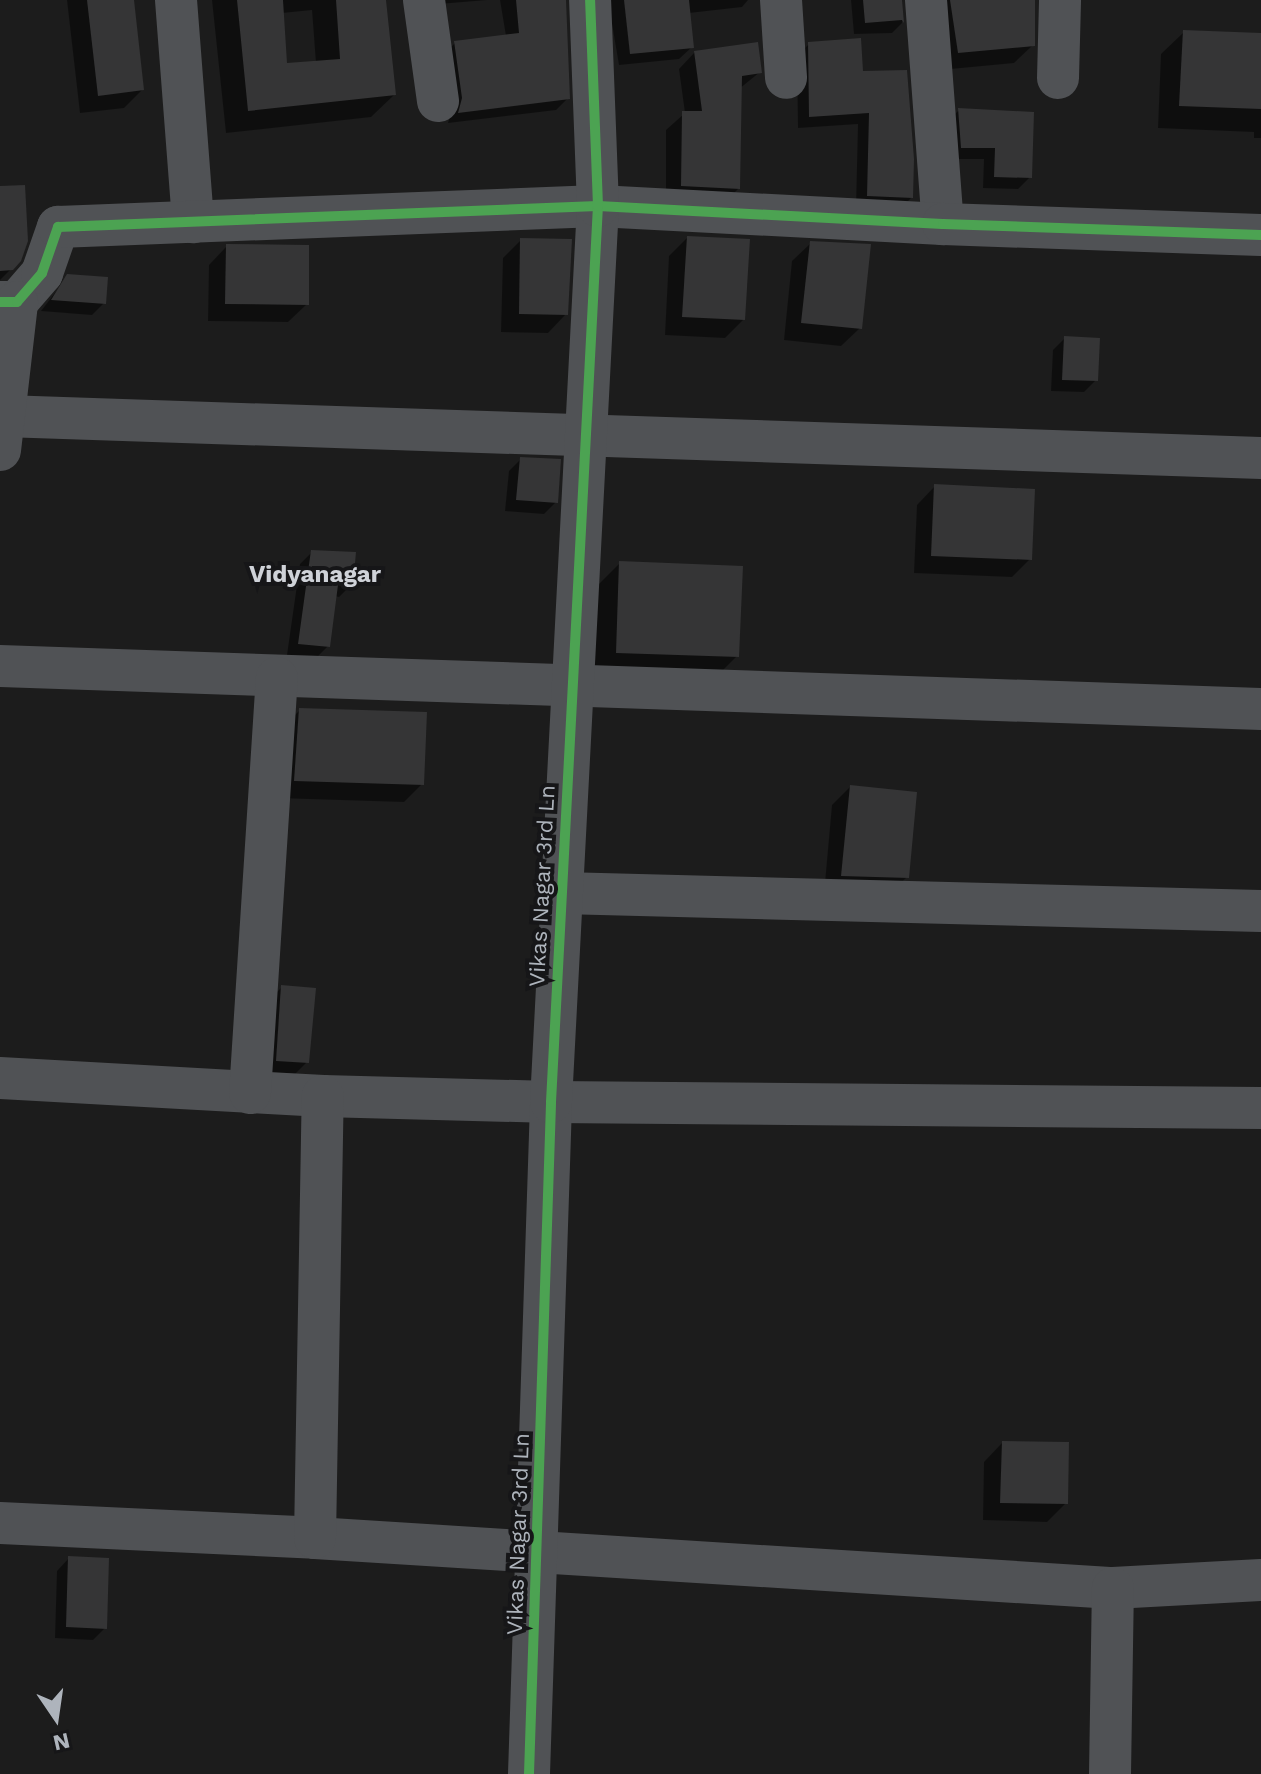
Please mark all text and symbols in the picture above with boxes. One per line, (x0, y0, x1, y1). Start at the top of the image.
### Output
district label: Vidyanagar (249, 561, 381, 589)
street label: Vikas Nagar 3rd Ln (524, 784, 560, 988)
street label: Vikas Nagar 3rd Ln (501, 1432, 535, 1636)
north arrow (16, 1678, 96, 1758)
text: N (51, 1728, 72, 1756)

